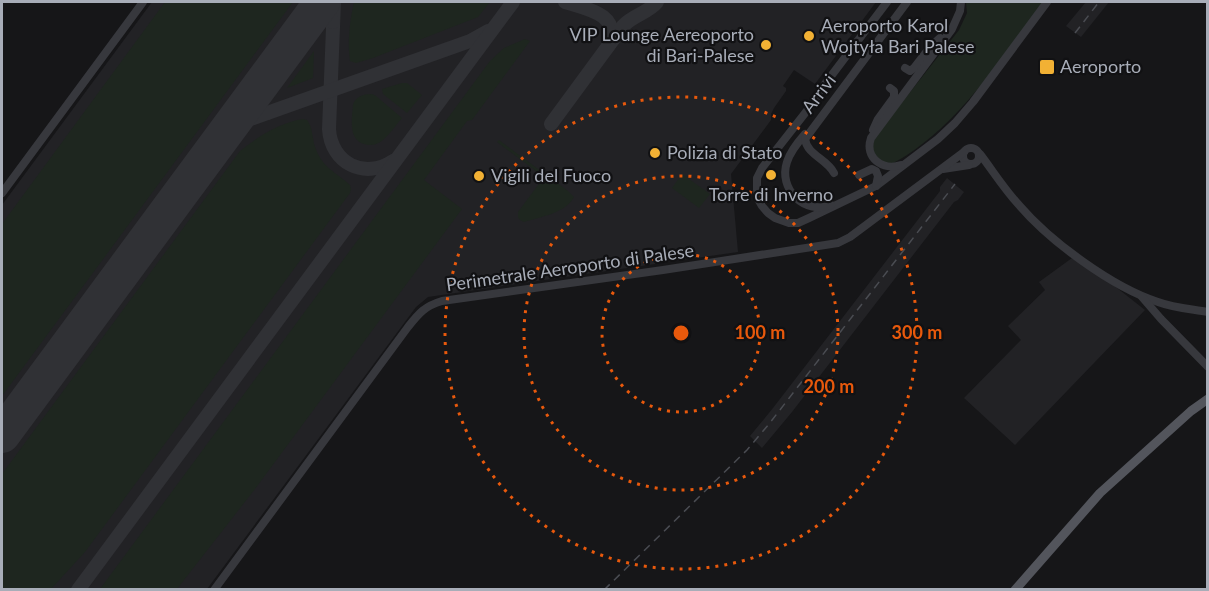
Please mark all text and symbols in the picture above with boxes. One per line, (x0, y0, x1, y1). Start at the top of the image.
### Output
place label: Aeroporto Karol Wojtyła Bari Palese (821, 14, 974, 57)
place label: VIP Lounge Aereoporto di Bari-Palese (569, 23, 754, 66)
marker: Aeroporto Karol Wojtyła Bari Palese (802, 29, 816, 43)
marker: VIP Lounge Aereoporto di Bari-Palese (759, 38, 773, 52)
place label: Aeroporto (1060, 55, 1141, 77)
marker: Aeroporto (1038, 58, 1056, 76)
street label: Arrivi (796, 70, 840, 117)
place label: Polizia di Stato (667, 141, 782, 163)
marker: Polizia di Stato (648, 146, 662, 160)
place label: Vigili del Fuoco (491, 164, 611, 186)
marker: Torre di Inverno (764, 168, 778, 182)
marker: Vigili del Fuoco (472, 169, 486, 183)
place label: Torre di Inverno (709, 183, 833, 205)
street label: Perimetrale Aeroporto di Palese (445, 239, 695, 295)
text: 100 m (735, 321, 785, 343)
text: 300 m (892, 321, 942, 343)
centre of rings (671, 323, 691, 343)
text: 200 m (804, 375, 854, 397)

